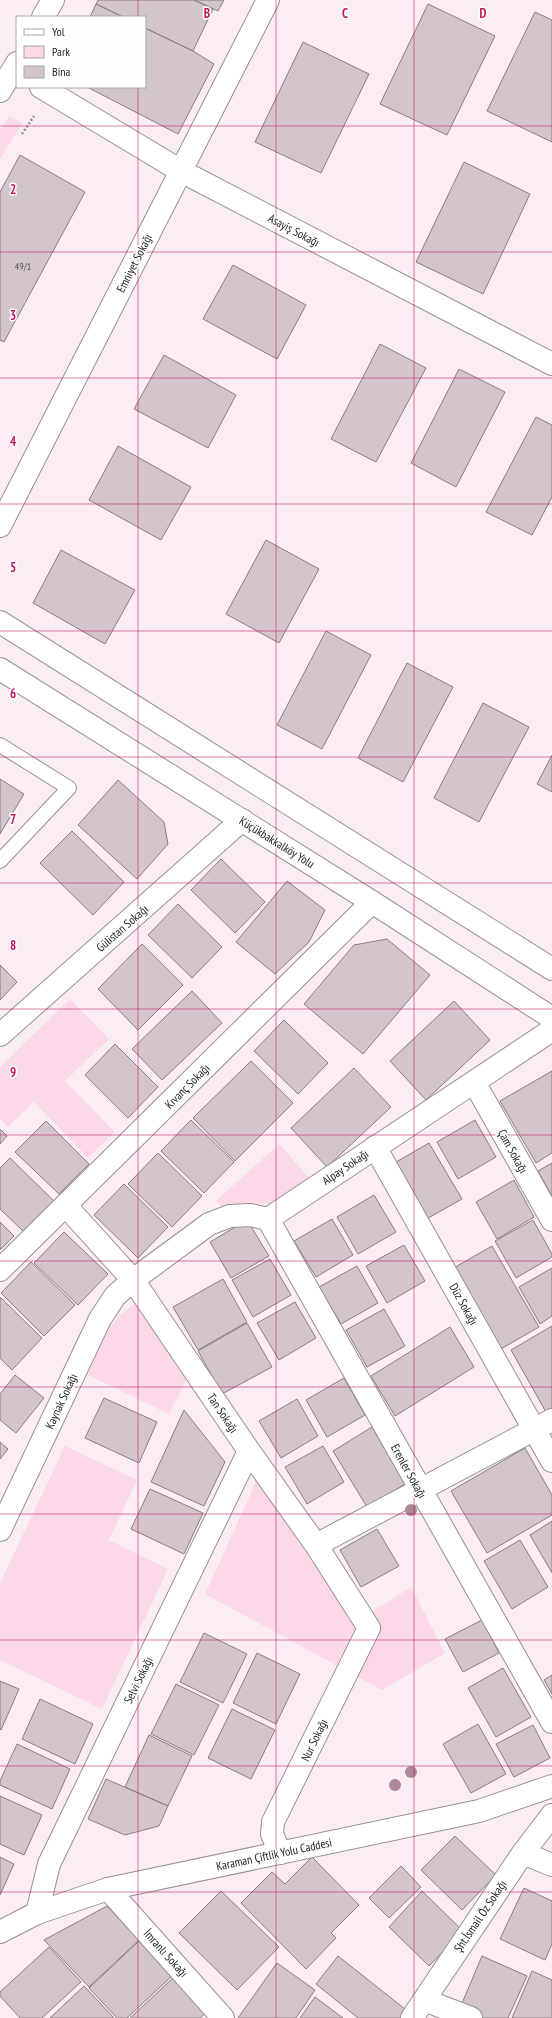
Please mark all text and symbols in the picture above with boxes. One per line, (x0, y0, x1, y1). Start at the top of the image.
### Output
text: B (204, 5, 210, 22)
text: C (342, 5, 348, 22)
text: D (480, 5, 487, 22)
legend (16, 16, 146, 88)
text: Yol (52, 24, 65, 39)
text: Park (52, 44, 70, 59)
text: Bina (52, 64, 71, 79)
text: 2 (10, 181, 16, 198)
street label: Asayiş Sokağı (266, 210, 322, 250)
street label: Emniyet Sokağı (113, 231, 155, 295)
house number: 49/1 (15, 260, 31, 273)
text: 3 (10, 307, 16, 324)
text: 4 (10, 433, 17, 450)
text: 5 (10, 559, 16, 576)
text: 6 (10, 685, 16, 702)
text: 7 (10, 811, 16, 828)
street label: Küçükbakkalköy Yolu (237, 813, 317, 871)
street label: Gülistan Sokağı (93, 901, 151, 955)
text: 8 (10, 937, 16, 954)
street label: Kıvanç Sokağı (161, 1060, 213, 1112)
text: 9 (10, 1064, 16, 1081)
street label: Çam Sokağı (495, 1126, 531, 1176)
street label: Alpay Sokağı (319, 1146, 371, 1188)
street label: Düz Sokağı (446, 1280, 482, 1328)
street label: Kaynak Sokağı (42, 1371, 80, 1431)
street label: Tan Sokağı (204, 1390, 242, 1436)
street label: Erenler Sokağı (388, 1441, 430, 1501)
street label: Selvi Sokağı (120, 1654, 156, 1706)
street label: Nur Sokağı (297, 1716, 331, 1764)
street label: Karaman Çiftlik Yolu Caddesi (215, 1834, 333, 1874)
street label: Şht.İsmail Öz Sokağı (450, 1877, 510, 1955)
street label: İmranlı Sokağı (141, 1926, 191, 1980)

